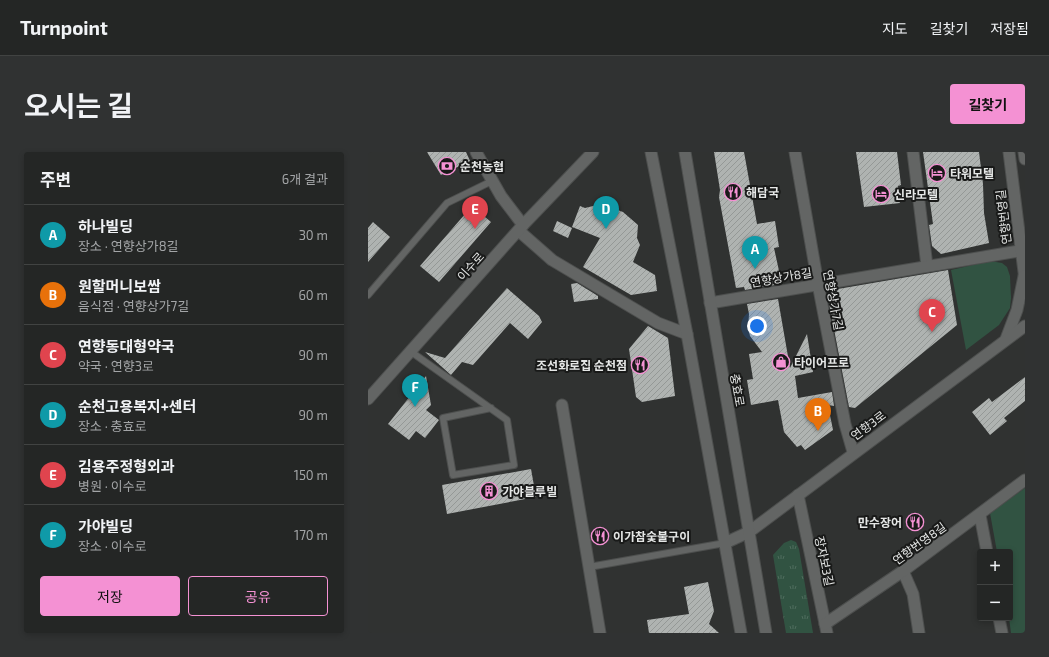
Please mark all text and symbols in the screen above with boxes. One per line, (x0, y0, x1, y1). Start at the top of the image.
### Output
text: Turnpoint (20, 16, 108, 39)
text: 지도 (882, 20, 908, 37)
text: 길찾기 (930, 20, 968, 37)
text: 저장됨 (990, 20, 1029, 37)
button: 길찾기 (950, 84, 1025, 124)
text: 오시는 길 (24, 88, 133, 122)
bank icon: 순천농협 (437, 156, 457, 176)
place label: 순천농협 (460, 159, 504, 173)
hotel icon: 타워모텔 (927, 163, 947, 183)
place label: 타워모텔 (950, 166, 994, 180)
text: 주변 (40, 169, 71, 189)
text: 6개 결과 (282, 171, 328, 187)
restaurant icon: 해담국 (723, 182, 743, 202)
hotel icon: 신라모텔 (871, 184, 891, 204)
place label: 해담국 (746, 185, 779, 199)
place label: 신라모텔 (894, 187, 938, 201)
street label: 연향번영길 (993, 189, 1013, 245)
pin: E (462, 196, 488, 229)
pin: D (593, 196, 619, 229)
text: 하나빌딩 (78, 217, 133, 235)
text: A (49, 227, 57, 243)
text: 30 m (299, 227, 328, 243)
pin: A (742, 236, 768, 269)
text: 장소 · 연향상가8길 (78, 238, 178, 254)
street label: 이수로 (454, 249, 486, 283)
street label: 연향상가8길 (749, 265, 813, 289)
street label: 연향상가7길 (821, 269, 847, 331)
text: 원할머니보쌈 (78, 277, 161, 295)
text: B (49, 287, 57, 303)
text: 60 m (298, 287, 328, 303)
text: 음식점 · 연향상가7길 (78, 298, 189, 314)
pin: C (919, 299, 945, 332)
your location (747, 316, 767, 336)
text: 연향동대형약국 (78, 337, 175, 355)
text: C (49, 347, 57, 363)
text: 90 m (298, 347, 328, 363)
shop icon: 타이어프로 (771, 352, 791, 372)
restaurant icon: 조선화로집 순천점 (630, 355, 650, 375)
place label: 타이어프로 (794, 355, 849, 369)
text: 약국 · 연향3로 (78, 358, 154, 374)
place label: 조선화로집 순천점 (536, 358, 627, 372)
street label: 충효로 (728, 372, 748, 408)
pin: F (402, 374, 428, 407)
text: 순천고용복지+센터 (78, 397, 196, 415)
pin: B (805, 398, 831, 431)
text: D (49, 407, 57, 423)
text: 90 m (298, 407, 328, 423)
street label: 연향3로 (848, 407, 888, 443)
text: 장소 · 충효로 (78, 418, 147, 434)
text: 김용주정형외과 (78, 457, 175, 475)
text: E (49, 467, 57, 483)
text: 150 m (294, 467, 328, 483)
text: 병원 · 이수로 (78, 478, 147, 494)
building icon: 가야블루빌 (479, 481, 499, 501)
place label: 가야블루빌 (502, 484, 557, 498)
restaurant icon: 만수장어 (905, 512, 925, 532)
place label: 만수장어 (858, 515, 902, 529)
text: 가야빌딩 (78, 517, 133, 535)
street label: 연향번영8길 (890, 519, 948, 567)
restaurant icon: 이가참숯불구이 (590, 526, 610, 546)
text: F (49, 527, 57, 543)
text: 170 m (294, 527, 328, 543)
place label: 이가참숯불구이 (613, 529, 690, 543)
street label: 장자보3길 (813, 535, 837, 587)
text: 장소 · 이수로 (78, 538, 147, 554)
map controls (977, 549, 1013, 621)
button: + (977, 549, 1013, 585)
button: 저장 (40, 576, 180, 616)
button: 공유 (188, 576, 328, 616)
button: − (977, 585, 1013, 621)

